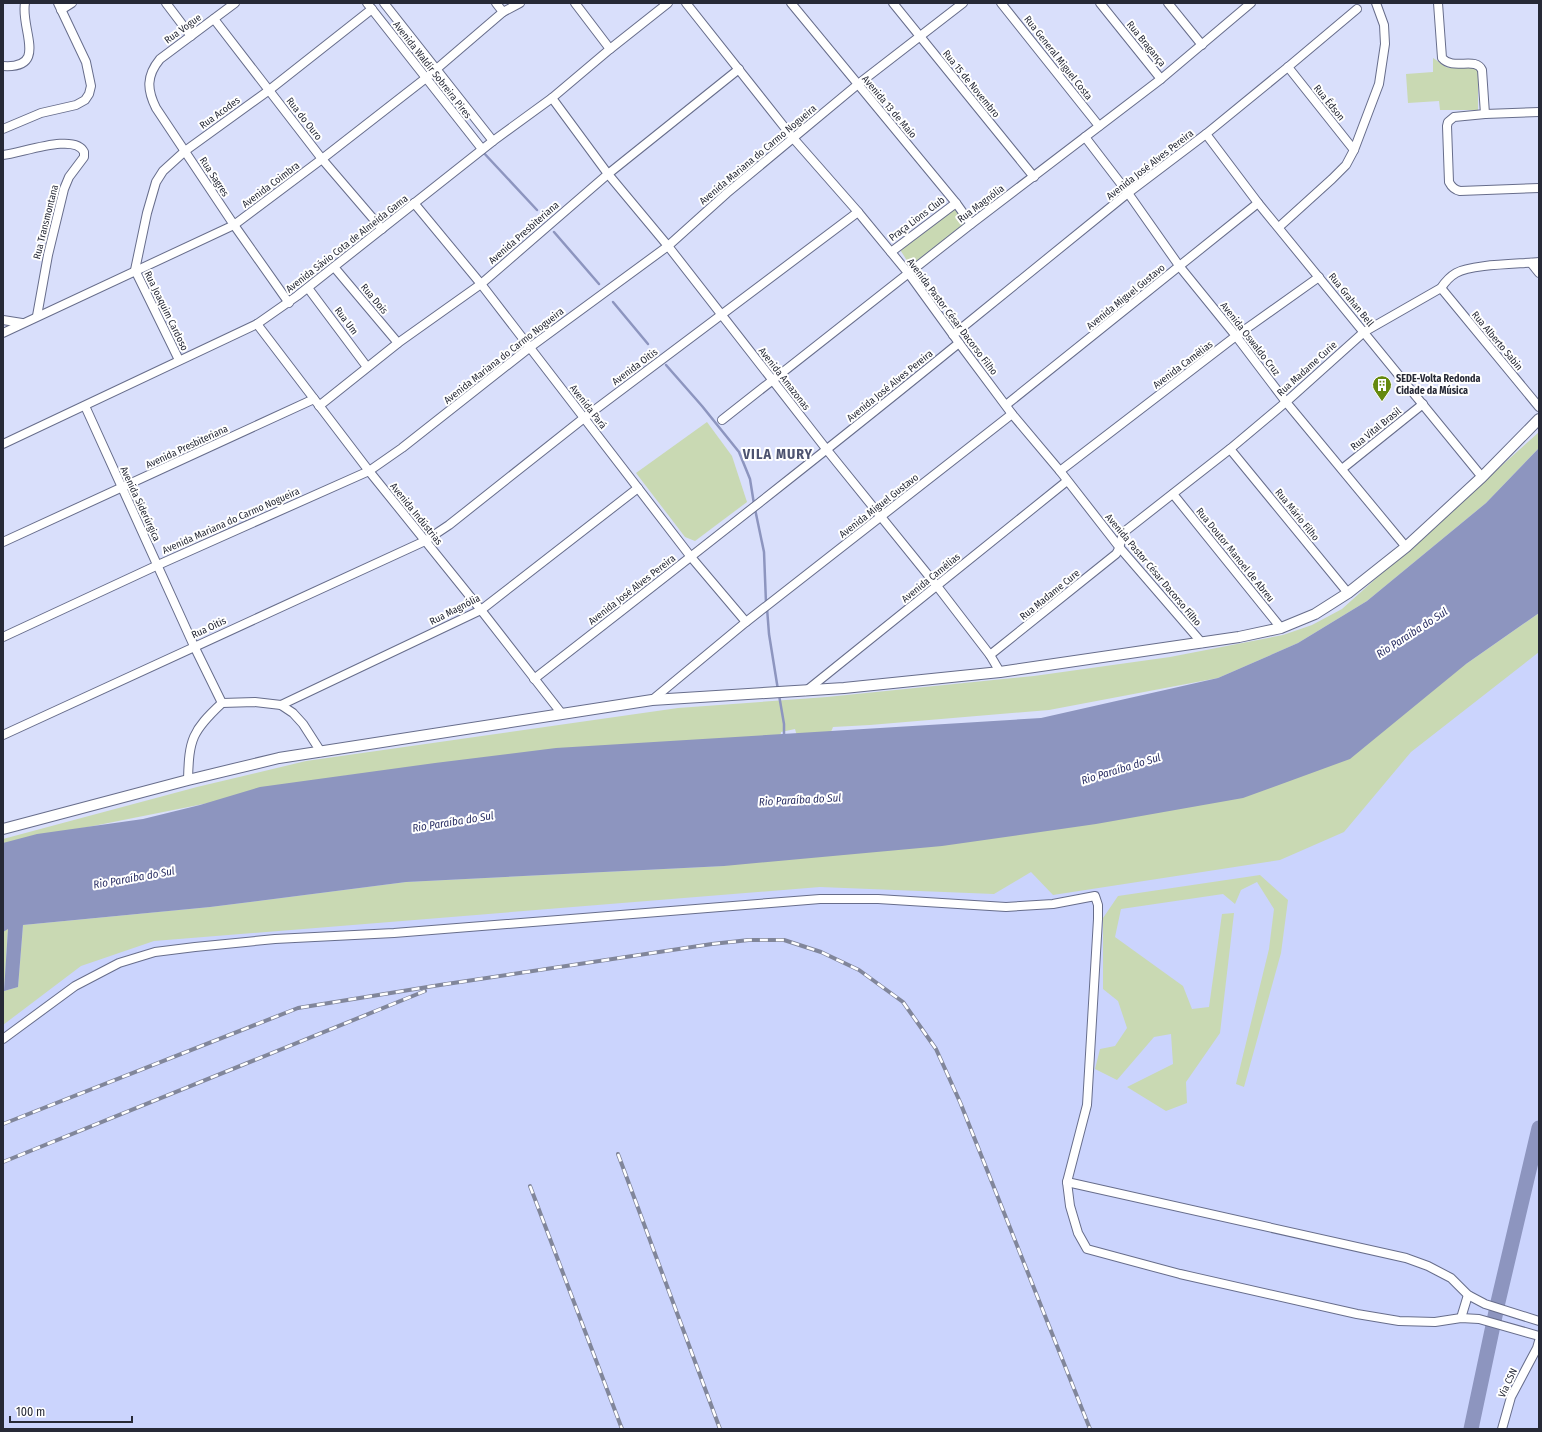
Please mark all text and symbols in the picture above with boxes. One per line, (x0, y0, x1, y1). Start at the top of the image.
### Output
street label: Rua Vogue (162, 12, 204, 46)
street label: Rua General Miguel Costa (1021, 13, 1095, 103)
street label: Avenida Waldir Sobreira Pires (390, 19, 474, 121)
street label: Rua Bragança (1124, 19, 1168, 69)
street label: Rua 15 de Novembro (940, 48, 1002, 120)
street label: Avenida 13 de Maio (859, 73, 919, 141)
street label: Rua Édson (1311, 81, 1349, 123)
street label: Rua Acodes (197, 94, 243, 132)
street label: Rua do Ouro (284, 95, 324, 143)
street label: Avenida Mariana do Carmo Nogueira (697, 103, 819, 207)
street label: Avenida José Alves Pereira (1104, 127, 1196, 203)
street label: Rua Sagres (197, 155, 231, 199)
street label: Avenida Coimbra (240, 159, 302, 210)
street label: Rua Transmontana (31, 183, 61, 261)
street label: Rua Magnólia (955, 183, 1007, 225)
street label: Avenida Sávio Cota de Almeida Gama (284, 193, 410, 295)
street label: Praça Lions Club (887, 194, 947, 244)
street label: Avenida Presbiteriana (486, 199, 562, 267)
street label: Avenida Pastor César Dacorso Filho (904, 256, 1000, 378)
street label: Avenida Miguel Gustavo (1084, 262, 1168, 332)
street label: Rua Joaquim Cardoso (142, 269, 190, 353)
street label: Rua Grahan Bell (1326, 271, 1376, 329)
street label: Rua Dois (358, 281, 390, 317)
street label: Avenida Oswaldo Cruz (1218, 300, 1282, 378)
street label: Rua Um (332, 305, 360, 337)
street label: Avenida Mariana do Carmo Nogueira (442, 305, 566, 407)
street label: Rua Alberto Sabin (1469, 309, 1525, 373)
street label: Avenida Camélias (1151, 339, 1215, 391)
street label: Rua Madame Curie (1275, 339, 1339, 399)
street label: Avenida Amazonas (756, 345, 812, 413)
street label: Avenida Oitis (610, 346, 660, 388)
street label: Avenida José Alves Pereira (845, 348, 935, 424)
place label: SEDE-Volta Redonda Cidade da Música (1396, 373, 1481, 397)
building icon: SEDE-Volta Redonda Cidade da Música (1371, 374, 1393, 402)
street label: Avenida Pará (567, 383, 609, 432)
street label: Rua Vital Brasil (1348, 405, 1404, 453)
street label: Avenida Presbiteriana (144, 423, 230, 471)
district label: VILA MURY (742, 446, 813, 463)
street label: Avenida Siderúrgica (117, 464, 164, 543)
street label: Avenida Miguel Gustavo (837, 471, 921, 541)
street label: Avenida Indústrias (387, 480, 445, 547)
street label: Avenida Mariana do Carmo Nogueira (161, 485, 301, 557)
street label: Rua Mário Filho (1272, 487, 1322, 543)
street label: Rua Doutor Manoel de Abreu (1193, 506, 1277, 604)
street label: Avenida Pastor César Dacorso Filho (1103, 511, 1203, 629)
street label: Avenida Camélias (899, 551, 963, 605)
street label: Avenida José Alves Pereira (586, 552, 678, 628)
street label: Rua Madame Cure (1018, 567, 1082, 623)
street label: Rua Magnólia (428, 592, 482, 628)
water label: Rio Paraíba do Sul (1374, 605, 1450, 661)
street label: Rua Oitis (190, 615, 228, 641)
water label: Rio Paraíba do Sul (1080, 751, 1162, 787)
water label: Rio Paraíba do Sul (759, 791, 842, 809)
water label: Rio Paraíba do Sul (411, 809, 495, 835)
water label: Rio Paraíba do Sul (92, 864, 176, 892)
street label: Via CSN (1496, 1366, 1520, 1400)
scale bar (10, 1398, 132, 1424)
text: 100 m (16, 1405, 45, 1419)

